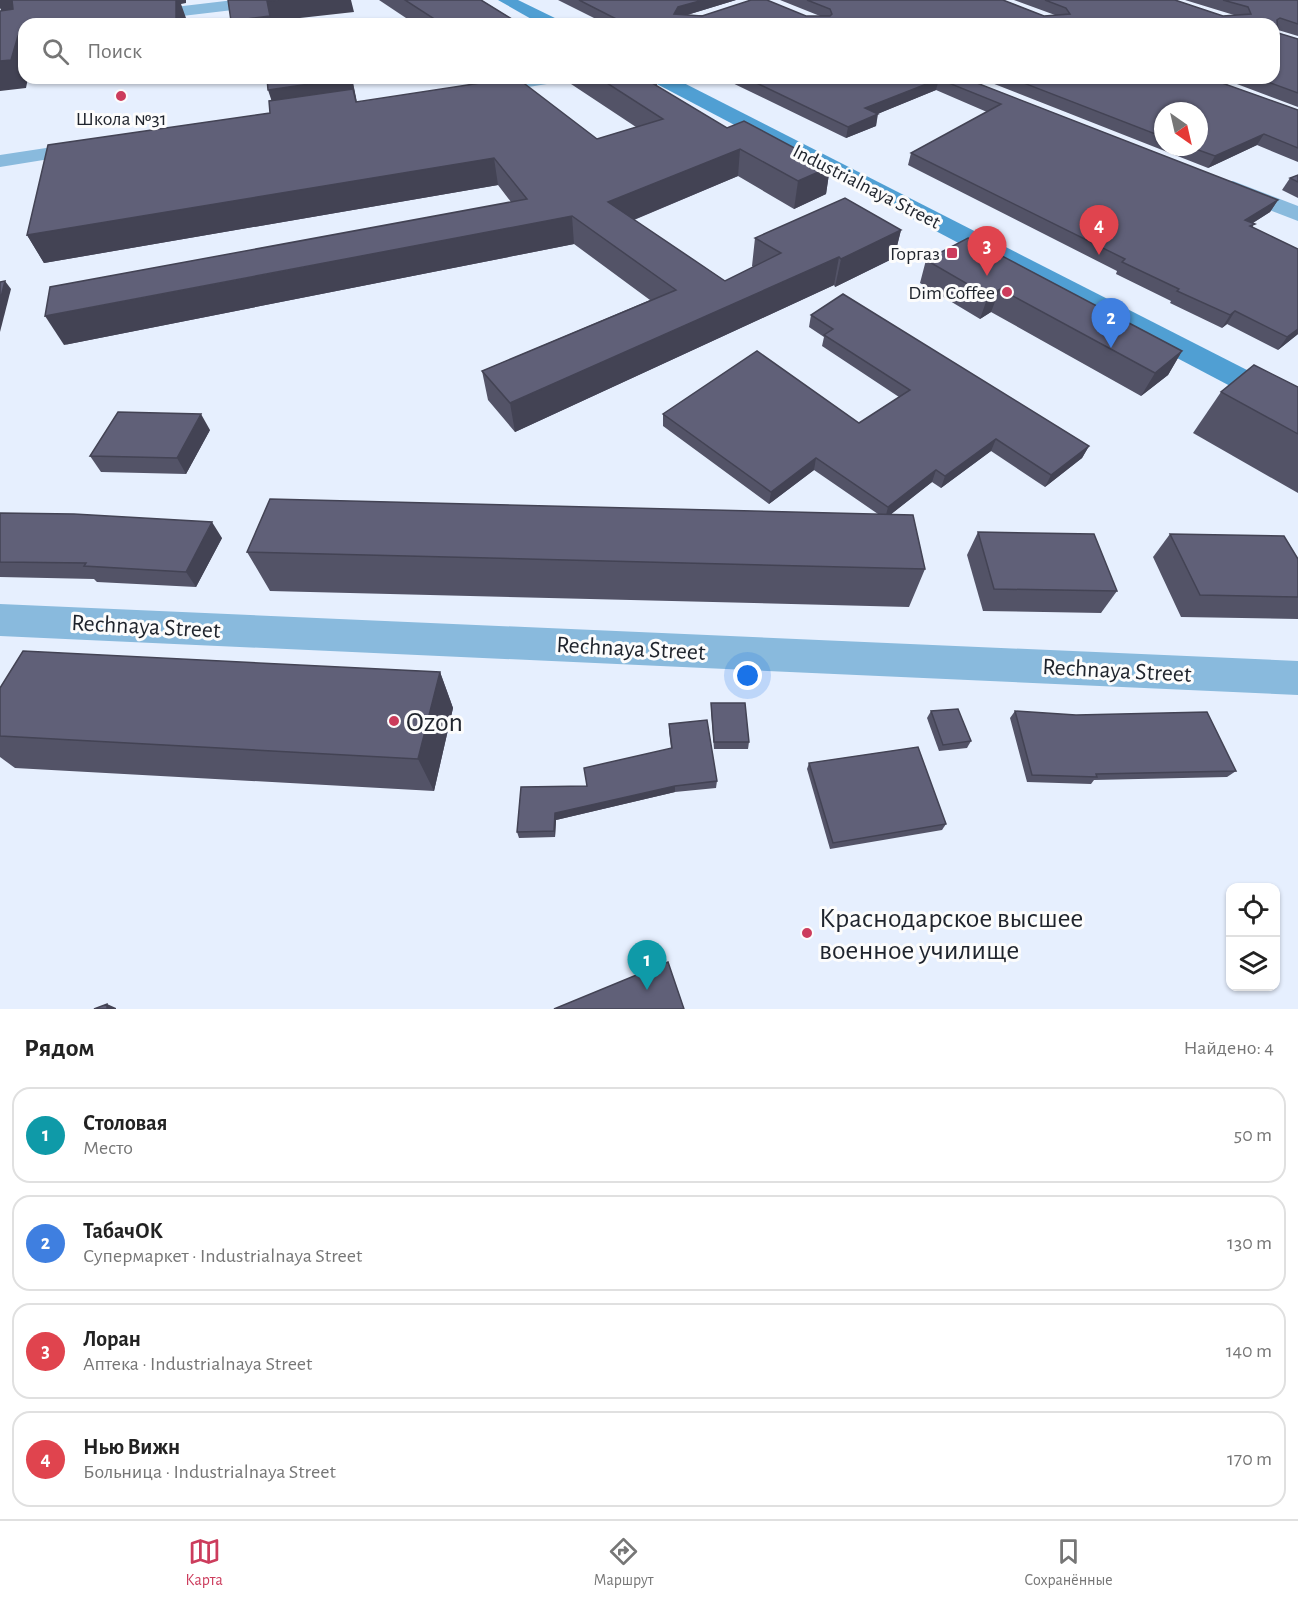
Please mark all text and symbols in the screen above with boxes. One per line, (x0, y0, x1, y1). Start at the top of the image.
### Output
search box (18, 18, 1280, 84)
icon: search (39, 35, 72, 68)
text: Поиск (87, 40, 142, 62)
marker: Школа №31 (114, 89, 128, 103)
north arrow (1154, 102, 1208, 156)
place label: Школа №31 (75, 109, 167, 129)
street label: Industrialnaya Street (790, 141, 944, 233)
pin: 4 (1080, 206, 1118, 255)
pin: 3 (968, 226, 1006, 276)
place label: Горгаз (890, 244, 940, 264)
marker: Горгаз (945, 246, 959, 260)
place label: Dim Coffee (908, 283, 995, 303)
marker: Dim Coffee (1000, 285, 1014, 299)
pin: 2 (1092, 298, 1130, 348)
street label: Rechnaya Street (71, 611, 222, 643)
street label: Rechnaya Street (556, 633, 707, 665)
street label: Rechnaya Street (1042, 655, 1193, 687)
your location (733, 661, 762, 690)
place label: Ozon (406, 709, 463, 737)
marker: Ozon (387, 714, 401, 728)
map controls (1226, 883, 1280, 991)
button: locate (1226, 883, 1280, 937)
place label: Краснодарское высшее военное училище (819, 905, 1083, 965)
marker: Краснодарское высшее военное училище (800, 926, 814, 940)
button: layers (1226, 937, 1280, 991)
pin: 1 (628, 940, 666, 990)
text: Рядом (24, 1035, 95, 1061)
text: Найдено: 4 (1184, 1038, 1274, 1058)
text: Столовая (83, 1112, 167, 1134)
text: 1 (42, 1125, 49, 1145)
text: 50 m (1234, 1125, 1272, 1145)
text: Место (83, 1138, 133, 1158)
text: ТабачОК (83, 1220, 163, 1242)
text: 2 (41, 1233, 50, 1253)
text: 130 m (1227, 1233, 1272, 1253)
text: Супермаркет · Industrialnaya Street (83, 1246, 362, 1266)
text: Лоран (83, 1328, 141, 1350)
text: 3 (41, 1341, 50, 1361)
text: 140 m (1226, 1341, 1272, 1361)
text: Аптека · Industrialnaya Street (83, 1354, 312, 1374)
text: Нью Вижн (83, 1436, 180, 1458)
text: 4 (40, 1449, 51, 1469)
text: 170 m (1227, 1449, 1272, 1469)
text: Больница · Industrialnaya Street (83, 1462, 336, 1482)
tab: Карта (185, 1535, 223, 1590)
tab: Маршрут (593, 1535, 654, 1590)
tab: Сохранённые (1024, 1535, 1113, 1590)

